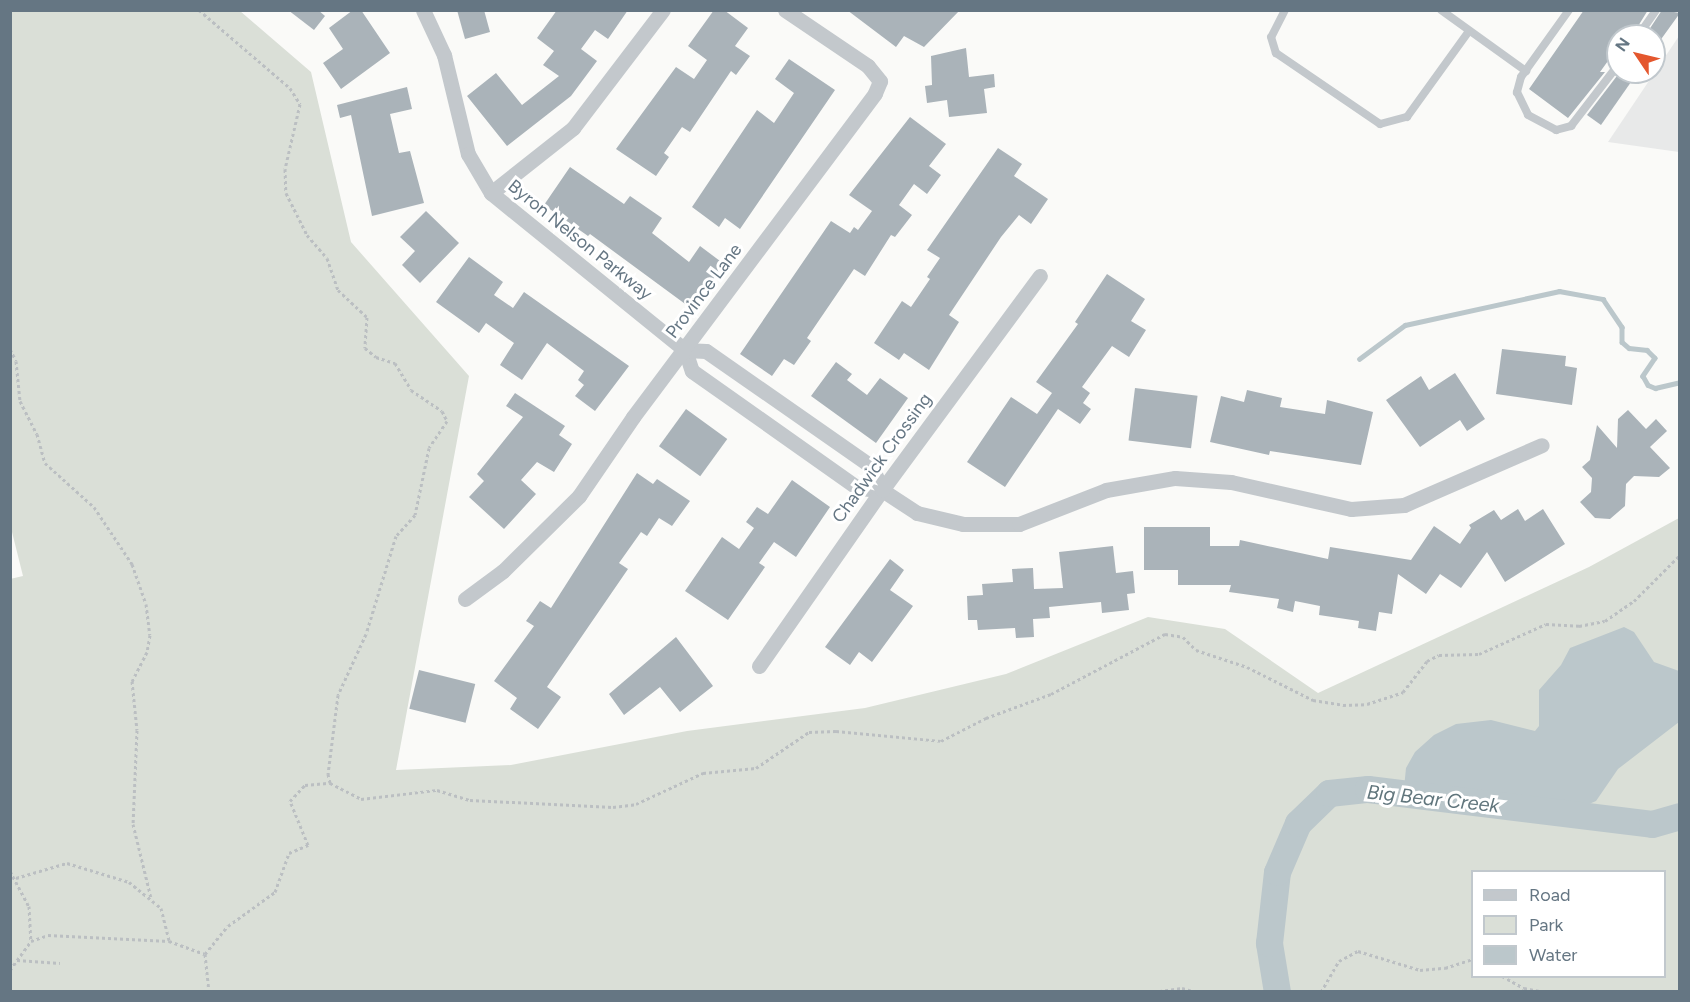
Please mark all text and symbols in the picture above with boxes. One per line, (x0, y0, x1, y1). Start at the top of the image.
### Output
north arrow (1606, 24, 1666, 84)
text: N (1611, 34, 1634, 55)
street label: Byron Nelson Parkway (504, 175, 656, 305)
street label: Province Lane (661, 240, 747, 342)
street label: Chadwick Crossing (828, 389, 936, 527)
water label: Big Bear Creek (1366, 780, 1500, 818)
legend (1471, 870, 1666, 978)
text: Road (1529, 884, 1570, 906)
text: Park (1529, 914, 1563, 936)
text: Water (1529, 944, 1577, 966)

